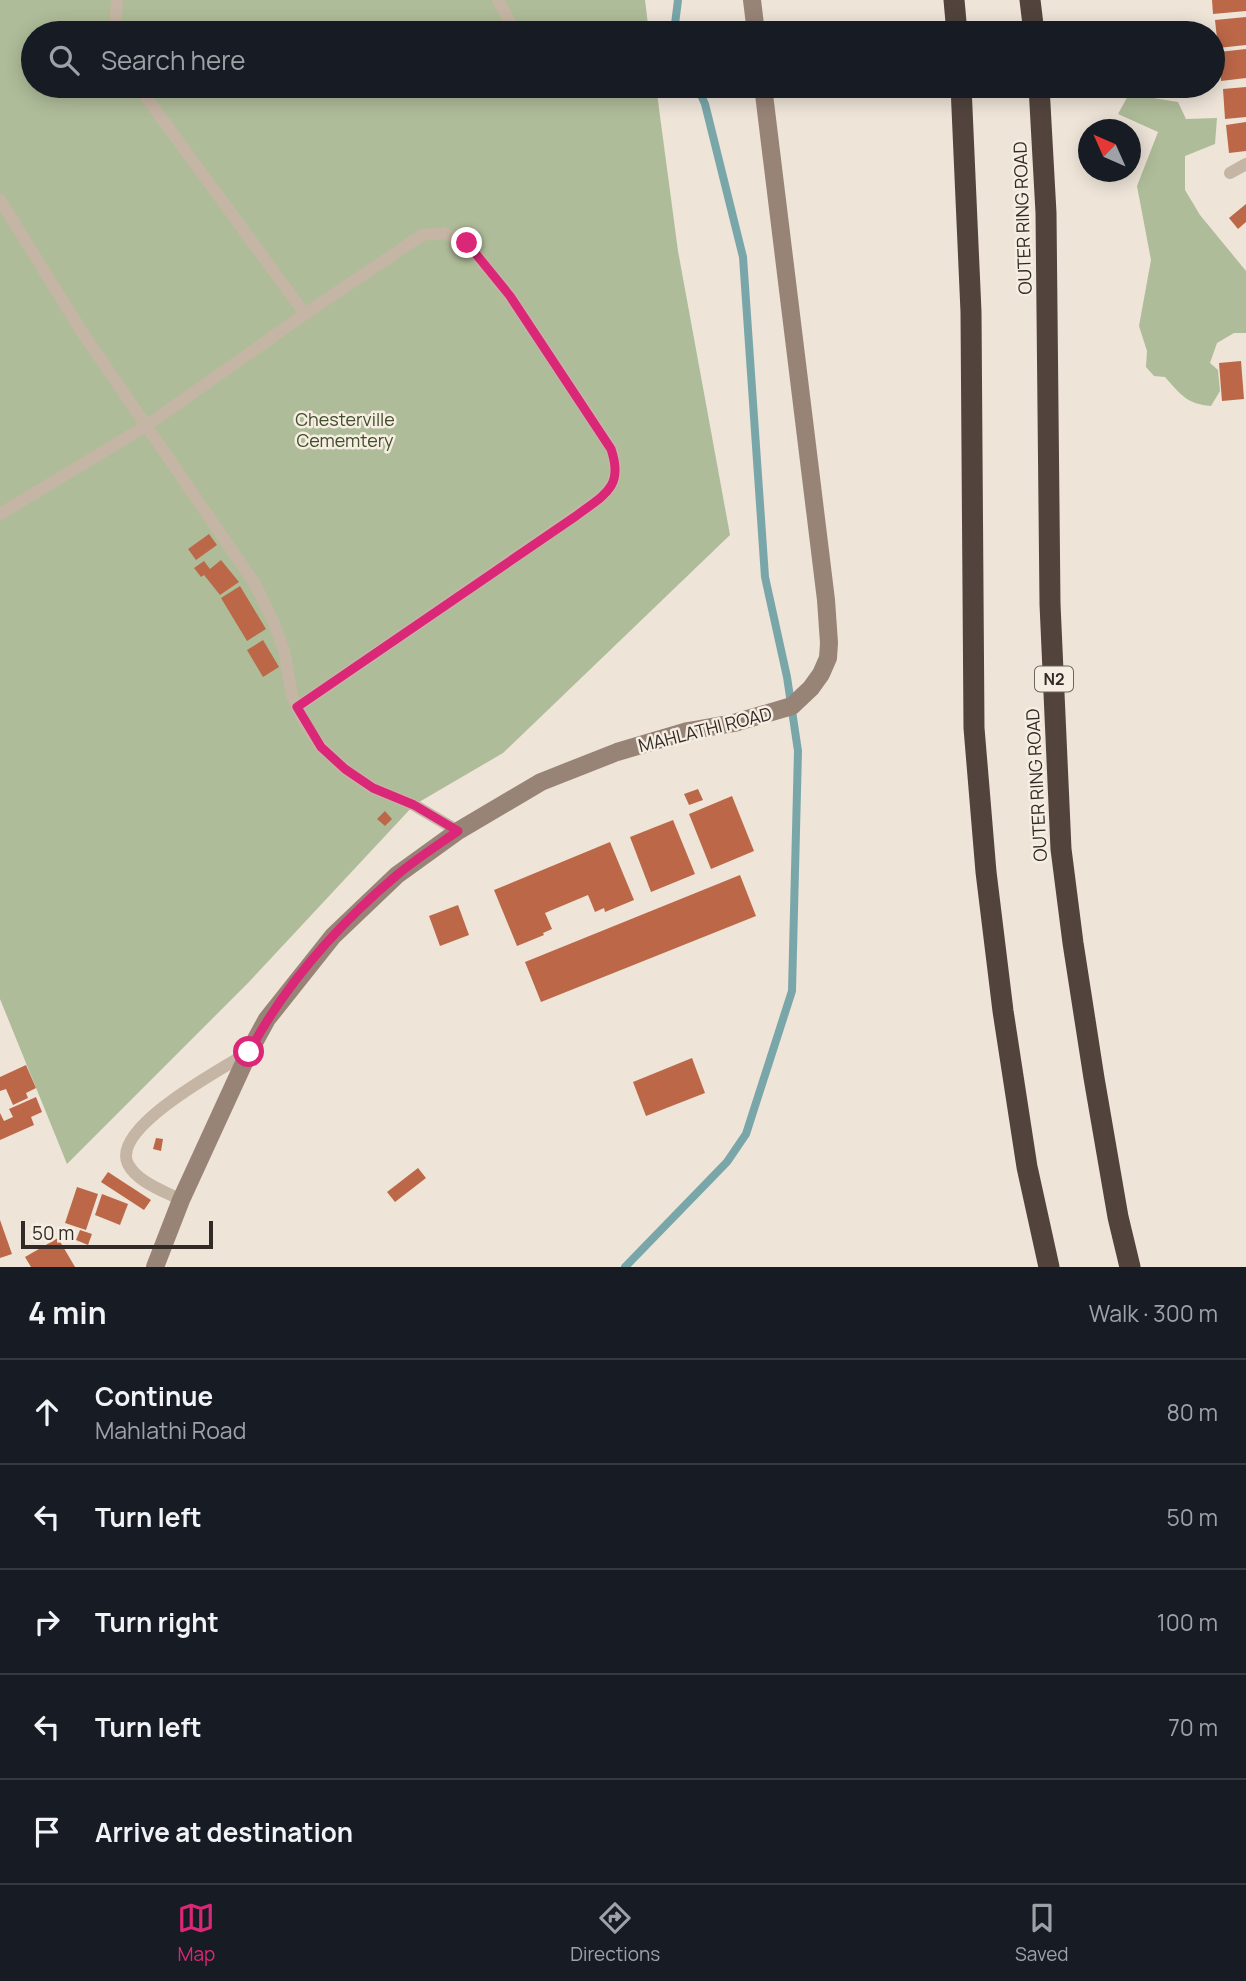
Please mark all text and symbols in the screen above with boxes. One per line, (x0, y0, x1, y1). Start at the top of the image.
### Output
search box (21, 21, 1225, 98)
icon: search (45, 41, 83, 79)
text: Search here (101, 42, 246, 78)
north arrow (1078, 119, 1141, 182)
street label: OUTER RING ROAD (1007, 141, 1037, 295)
route end (451, 227, 482, 258)
park label: Chesterville Cememtery (295, 407, 395, 452)
road number: N2 (1035, 666, 1073, 692)
street label: MAHLATHI ROAD (636, 701, 774, 757)
street label: OUTER RING ROAD (1020, 708, 1052, 862)
route start (233, 1036, 264, 1067)
scale bar (21, 1218, 214, 1250)
text: 50 m (32, 1220, 74, 1246)
text: 4 min (28, 1292, 106, 1333)
text: Walk · 300 m (1089, 1297, 1218, 1329)
text: Continue (95, 1378, 213, 1414)
icon: ahead (28, 1393, 66, 1431)
text: 80 m (1167, 1396, 1218, 1428)
text: Mahlathi Road (95, 1414, 246, 1446)
icon: left (28, 1498, 66, 1536)
text: Turn left (95, 1499, 202, 1535)
text: 50 m (1167, 1501, 1218, 1533)
icon: right (28, 1603, 66, 1641)
text: Turn right (95, 1604, 219, 1640)
text: 100 m (1157, 1606, 1218, 1638)
icon: left (28, 1708, 66, 1746)
text: Turn left (95, 1709, 202, 1745)
text: 70 m (1168, 1711, 1218, 1743)
icon: arrive (28, 1813, 66, 1851)
text: Arrive at destination (95, 1814, 353, 1850)
tab: Map (177, 1899, 215, 1967)
tab: Directions (570, 1899, 660, 1967)
tab: Saved (1015, 1899, 1069, 1967)

